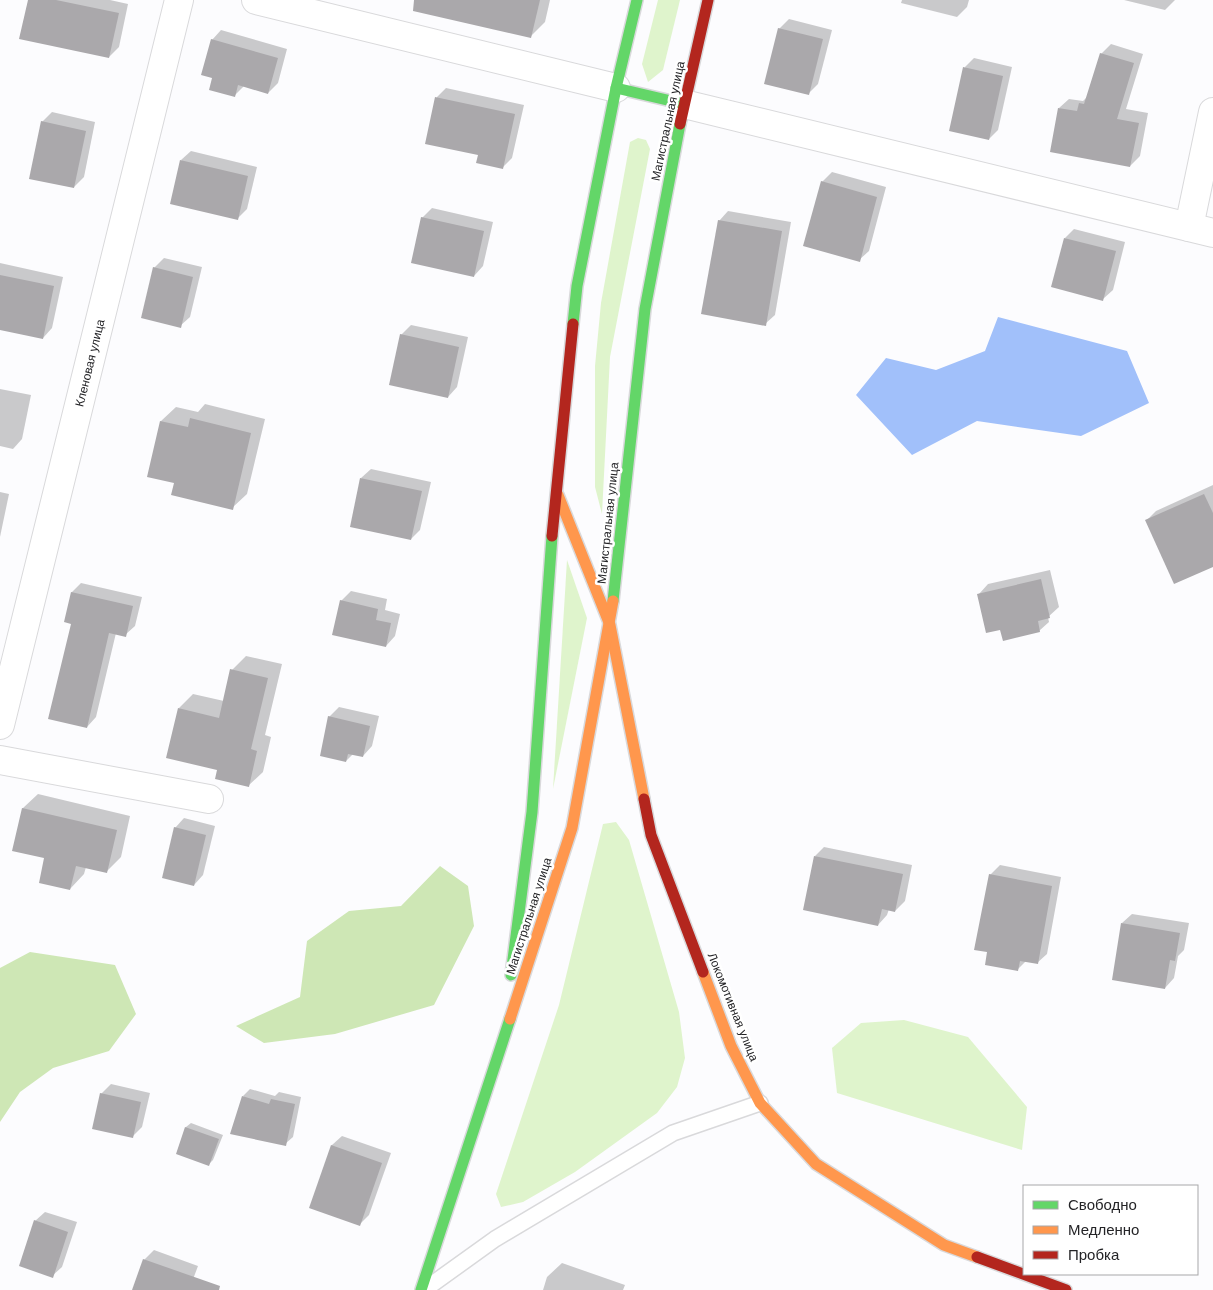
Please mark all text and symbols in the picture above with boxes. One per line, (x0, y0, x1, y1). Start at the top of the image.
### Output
street label: Магистральная улица (648, 60, 688, 182)
street label: Кленовая улица (72, 317, 108, 408)
street label: Магистральная улица (595, 461, 621, 584)
street label: Магистральная улица (503, 855, 555, 976)
street label: Локомотивная улица (705, 951, 761, 1064)
legend (1023, 1185, 1198, 1275)
text: Свободно (1068, 1196, 1137, 1213)
text: Медленно (1068, 1221, 1139, 1238)
text: Пробка (1068, 1246, 1120, 1263)

